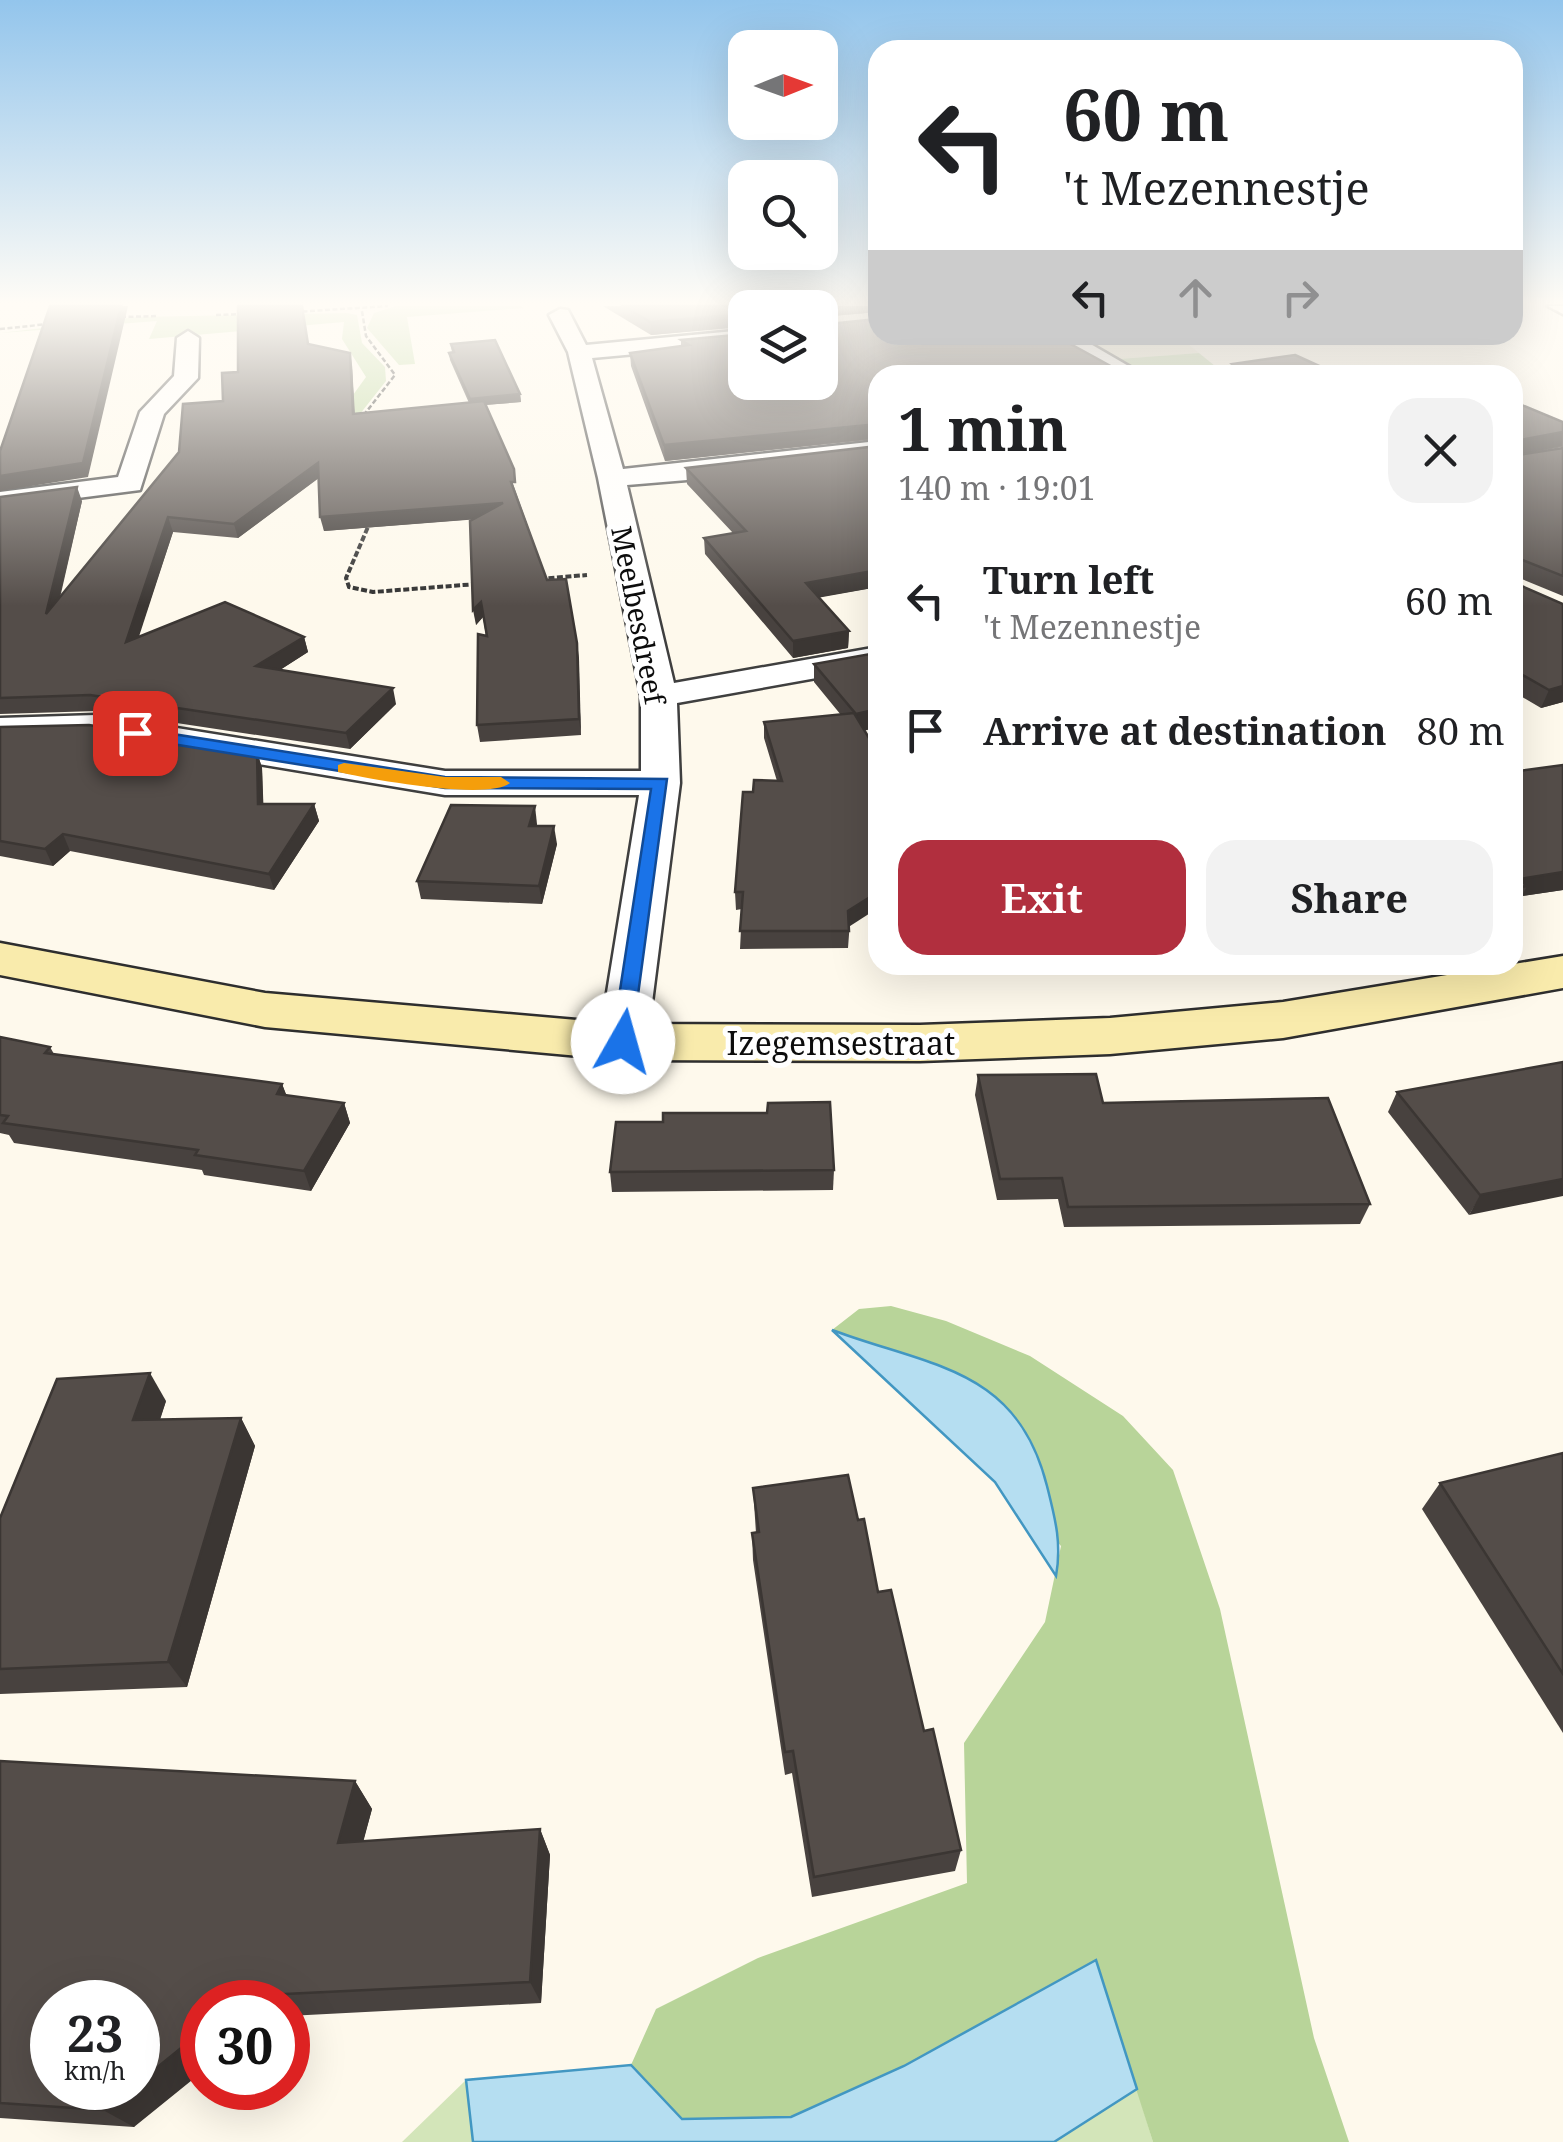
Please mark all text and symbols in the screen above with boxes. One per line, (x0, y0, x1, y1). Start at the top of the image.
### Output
north arrow (728, 30, 838, 140)
map controls (728, 30, 838, 400)
text: 60 m (1063, 66, 1229, 162)
icon: left (898, 80, 1028, 210)
text: 't Mezennestje (1063, 157, 1370, 218)
button: search (728, 160, 838, 270)
icon: left (1063, 270, 1118, 325)
icon: ahead (1168, 270, 1223, 325)
icon: right (1273, 270, 1328, 325)
button: layers (728, 290, 838, 400)
text: 1 min (898, 387, 1068, 469)
button: close (1388, 398, 1493, 503)
text: 140 m · 19:01 (898, 466, 1096, 509)
street label: Meelbesdreef (603, 523, 675, 710)
text: Turn left (983, 553, 1154, 605)
icon: left (898, 573, 953, 628)
text: 60 m (1405, 574, 1493, 626)
text: 't Mezennestje (983, 605, 1201, 648)
pin (93, 691, 178, 776)
icon: arrive (898, 703, 953, 758)
text: Arrive at destination (983, 704, 1387, 756)
text: 80 m (1417, 704, 1505, 756)
icon: arrive (108, 706, 163, 761)
button: Exit (898, 840, 1186, 955)
button: Share (1206, 840, 1493, 955)
position arrow (571, 990, 675, 1094)
street label: Izegemsestraat (727, 1021, 955, 1064)
speed limit sign: 30 (180, 1980, 310, 2110)
text: 23 (67, 1999, 123, 2067)
text: km/h (64, 2053, 126, 2087)

